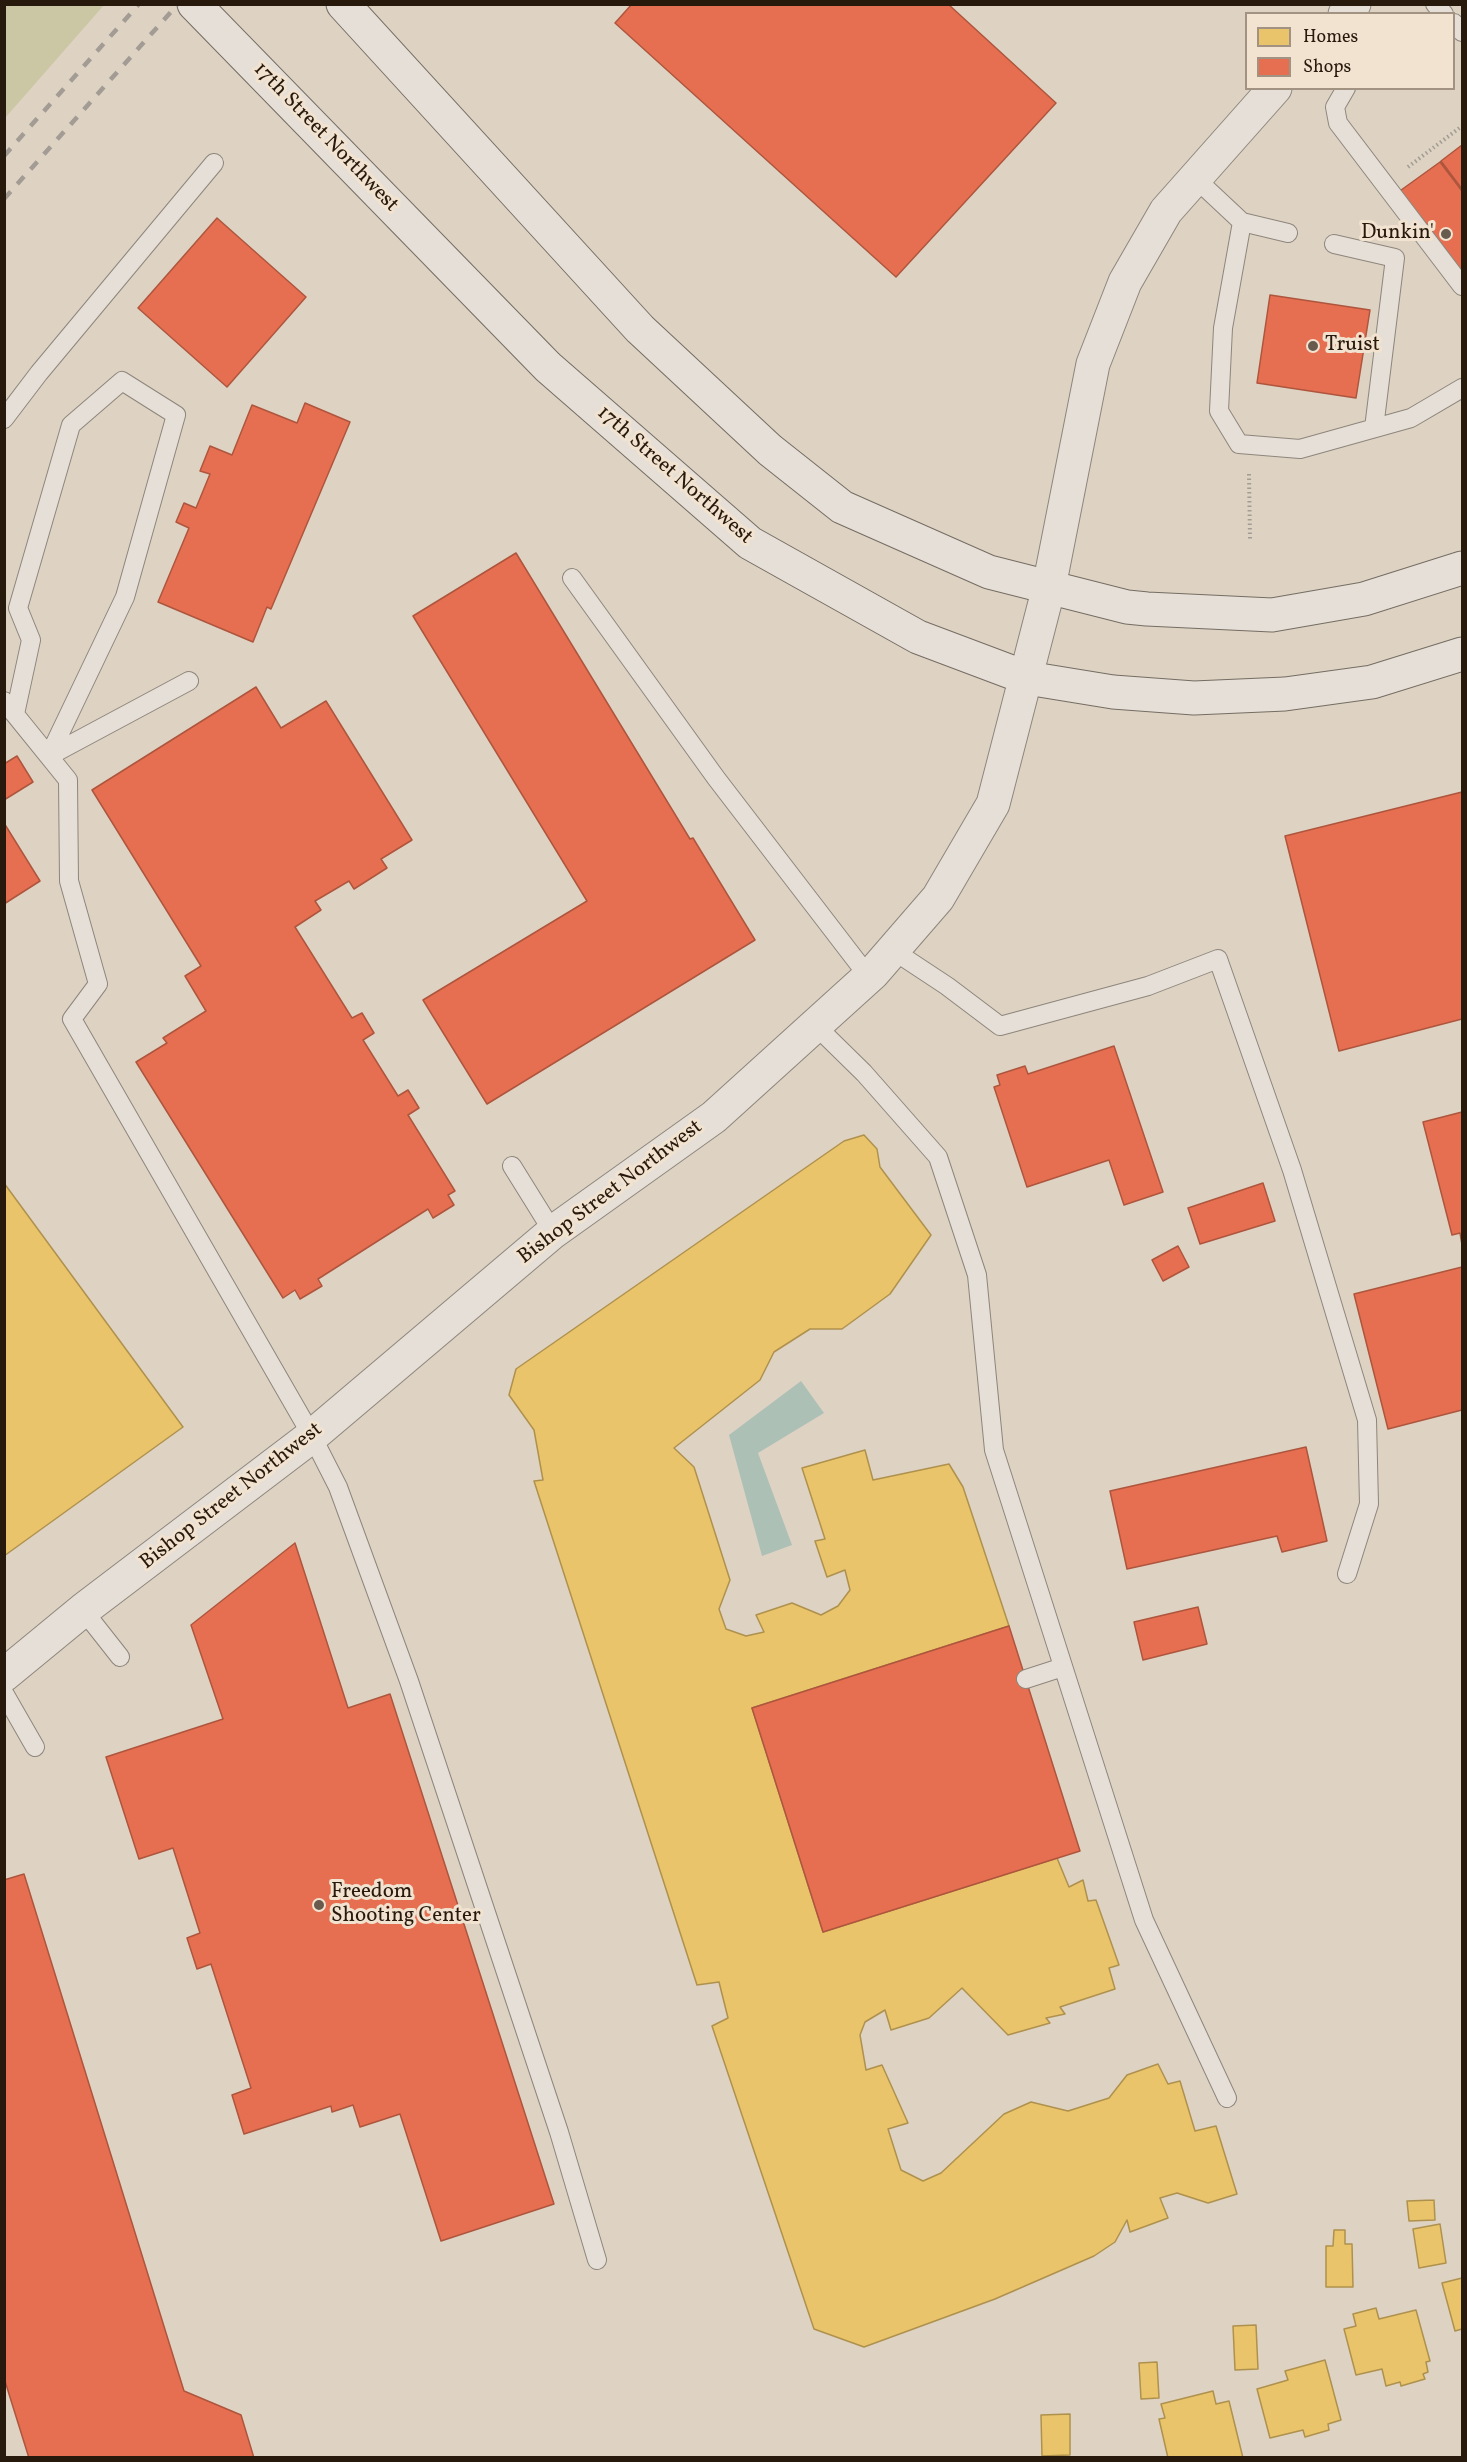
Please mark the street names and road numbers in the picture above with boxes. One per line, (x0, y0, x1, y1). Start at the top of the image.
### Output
street label: 17th Street Northwest (247, 58, 403, 218)
street label: 17th Street Northwest (591, 401, 757, 551)
street label: Bishop Street Northwest (514, 1115, 708, 1271)
street label: Bishop Street Northwest (136, 1418, 328, 1576)

